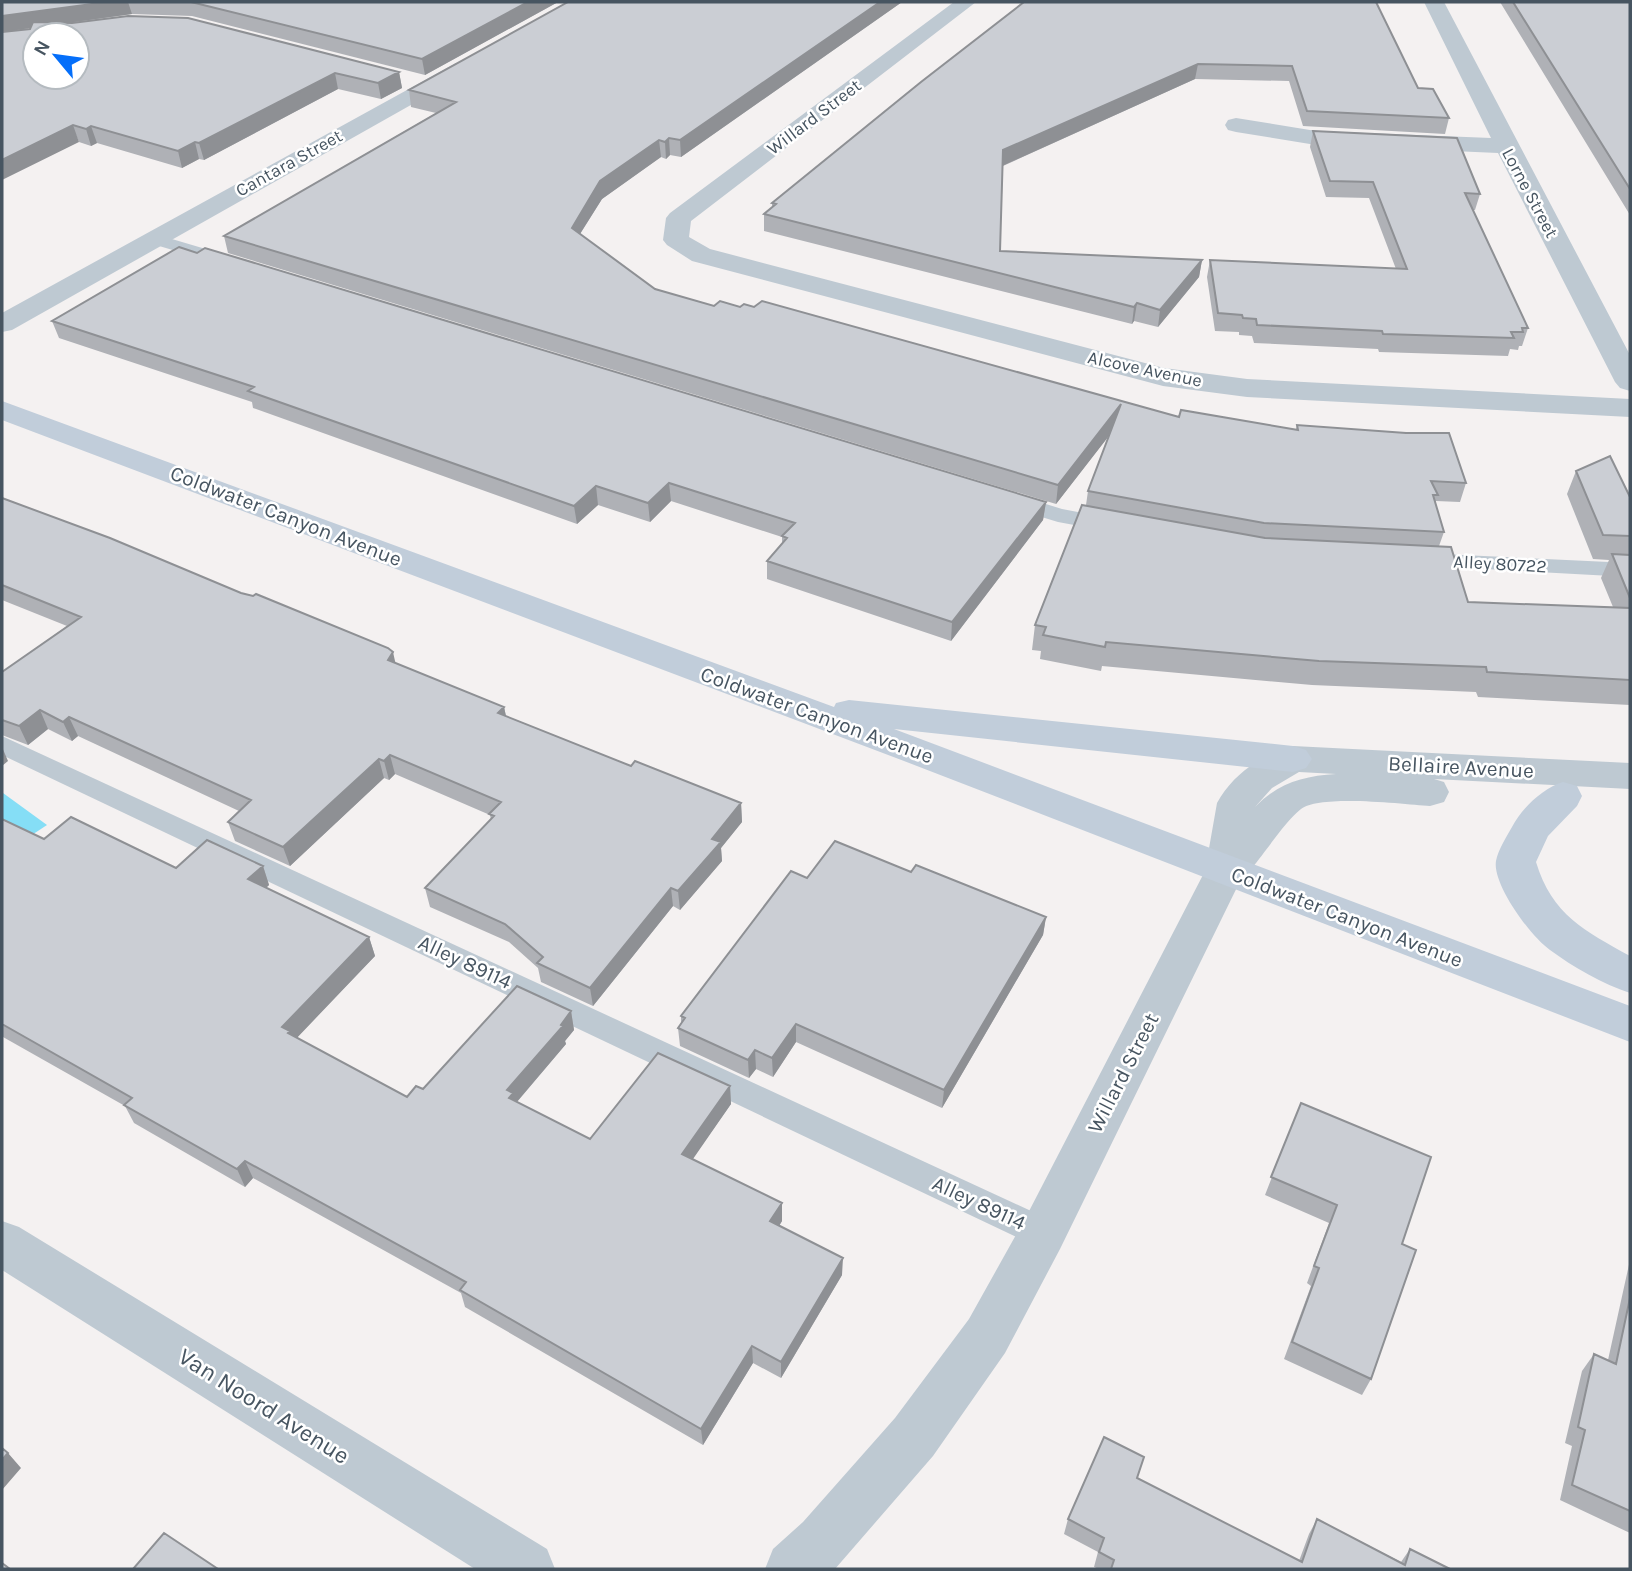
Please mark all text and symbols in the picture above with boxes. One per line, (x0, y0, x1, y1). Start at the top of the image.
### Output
north arrow (21, 21, 91, 91)
text: N (29, 37, 55, 60)
street label: Willard Street (763, 74, 866, 160)
street label: Cantara Street (232, 125, 346, 201)
street label: Lorne Street (1497, 144, 1563, 242)
street label: Alcove Avenue (1086, 346, 1204, 392)
street label: Coldwater Canyon Avenue (167, 461, 405, 571)
street label: Alley 80722 (1453, 551, 1547, 577)
street label: Coldwater Canyon Avenue (697, 662, 937, 768)
street label: Bellaire Avenue (1388, 751, 1534, 783)
street label: Coldwater Canyon Avenue (1228, 862, 1466, 972)
street label: Alley 89114 (415, 930, 516, 994)
street label: Willard Street (1083, 1009, 1163, 1137)
street label: Alley 89114 (929, 1171, 1030, 1235)
street label: Van Noord Avenue (173, 1342, 355, 1470)

